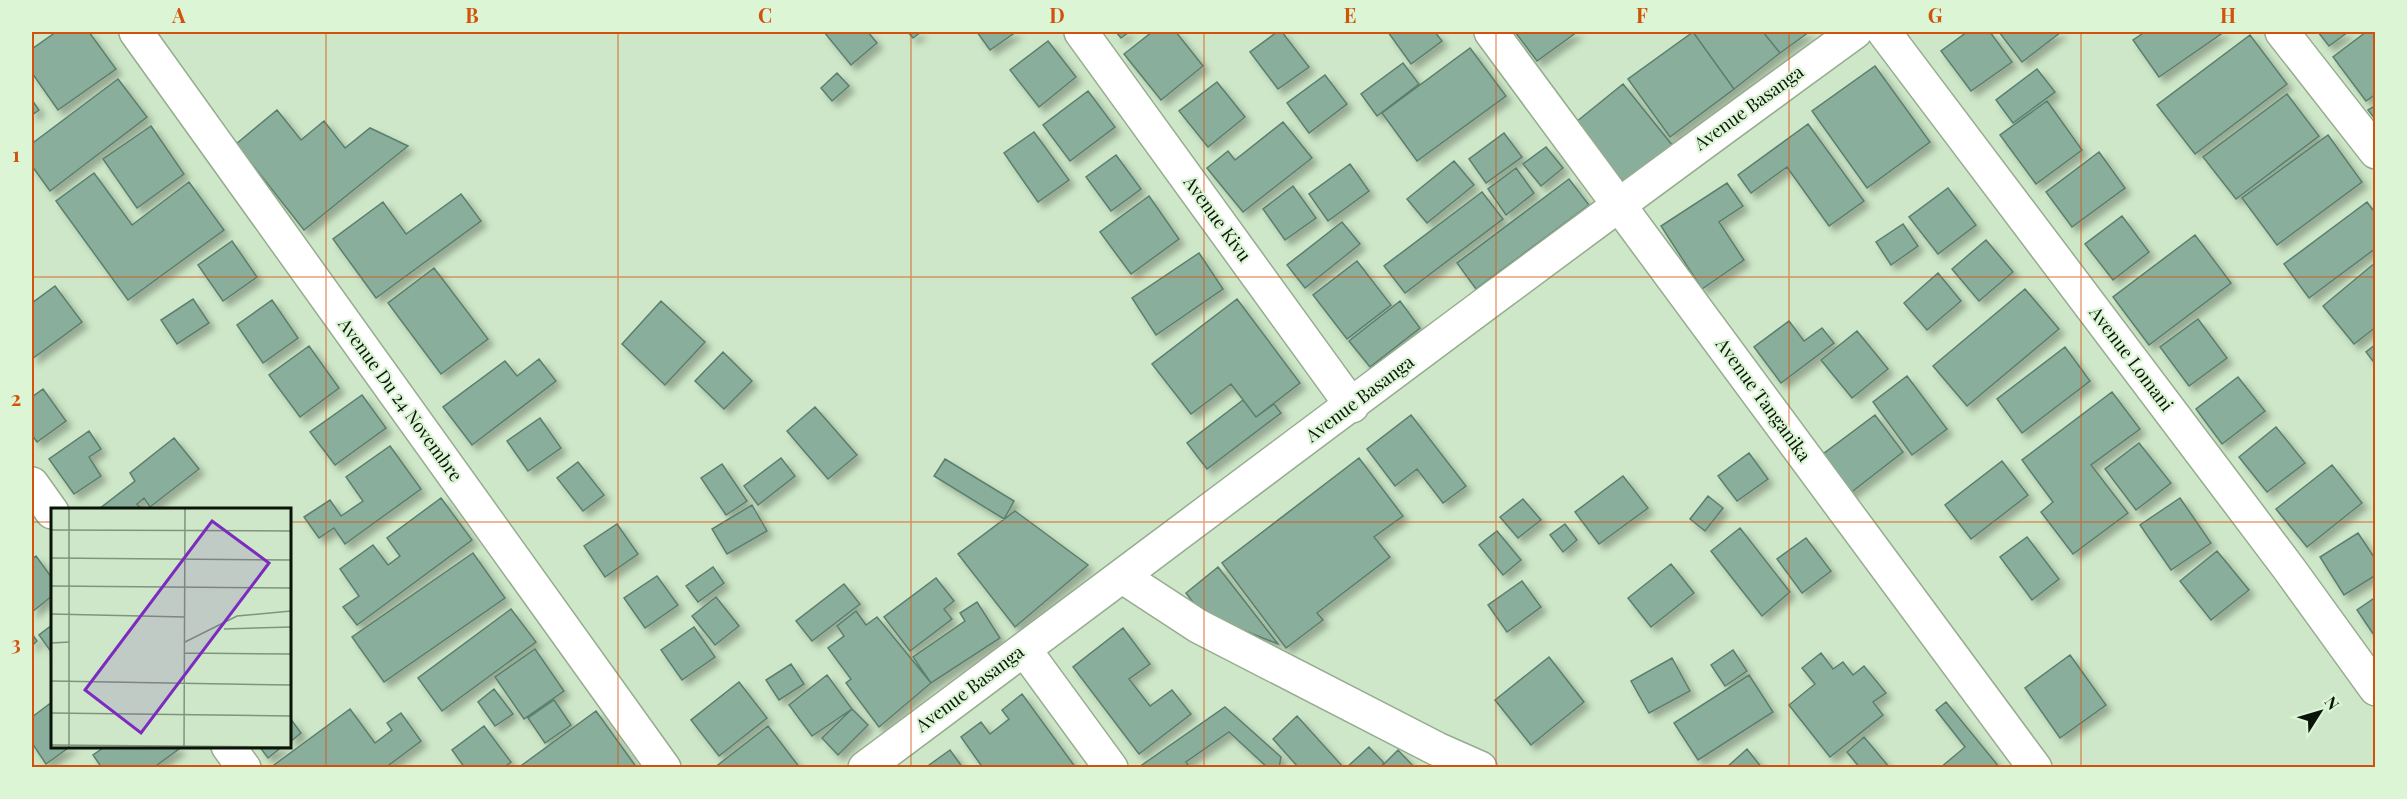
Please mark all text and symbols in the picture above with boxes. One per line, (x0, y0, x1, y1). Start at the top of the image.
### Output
text: A (171, 1, 186, 28)
text: B (465, 1, 479, 28)
text: C (758, 1, 772, 28)
text: D (1049, 1, 1065, 28)
text: E (1344, 1, 1356, 28)
text: F (1636, 1, 1648, 28)
text: G (1928, 1, 1943, 28)
text: H (2220, 1, 2236, 28)
street label: Avenue Basanga (1688, 59, 1808, 156)
text: 1 (12, 140, 20, 167)
street label: Avenue Kivu (1178, 170, 1257, 266)
street label: Avenue Lomani (2084, 300, 2179, 416)
street label: Avenue Du 24 Novembre (333, 312, 468, 486)
street label: Avenue Tanganika (1710, 332, 1817, 466)
street label: Avenue Basanga (1299, 350, 1419, 447)
text: 2 (11, 384, 21, 411)
inset map (51, 508, 291, 748)
text: 3 (11, 629, 21, 656)
street label: Avenue Basanga (909, 640, 1029, 737)
north arrow (2290, 682, 2350, 742)
text: N (2321, 692, 2345, 714)

